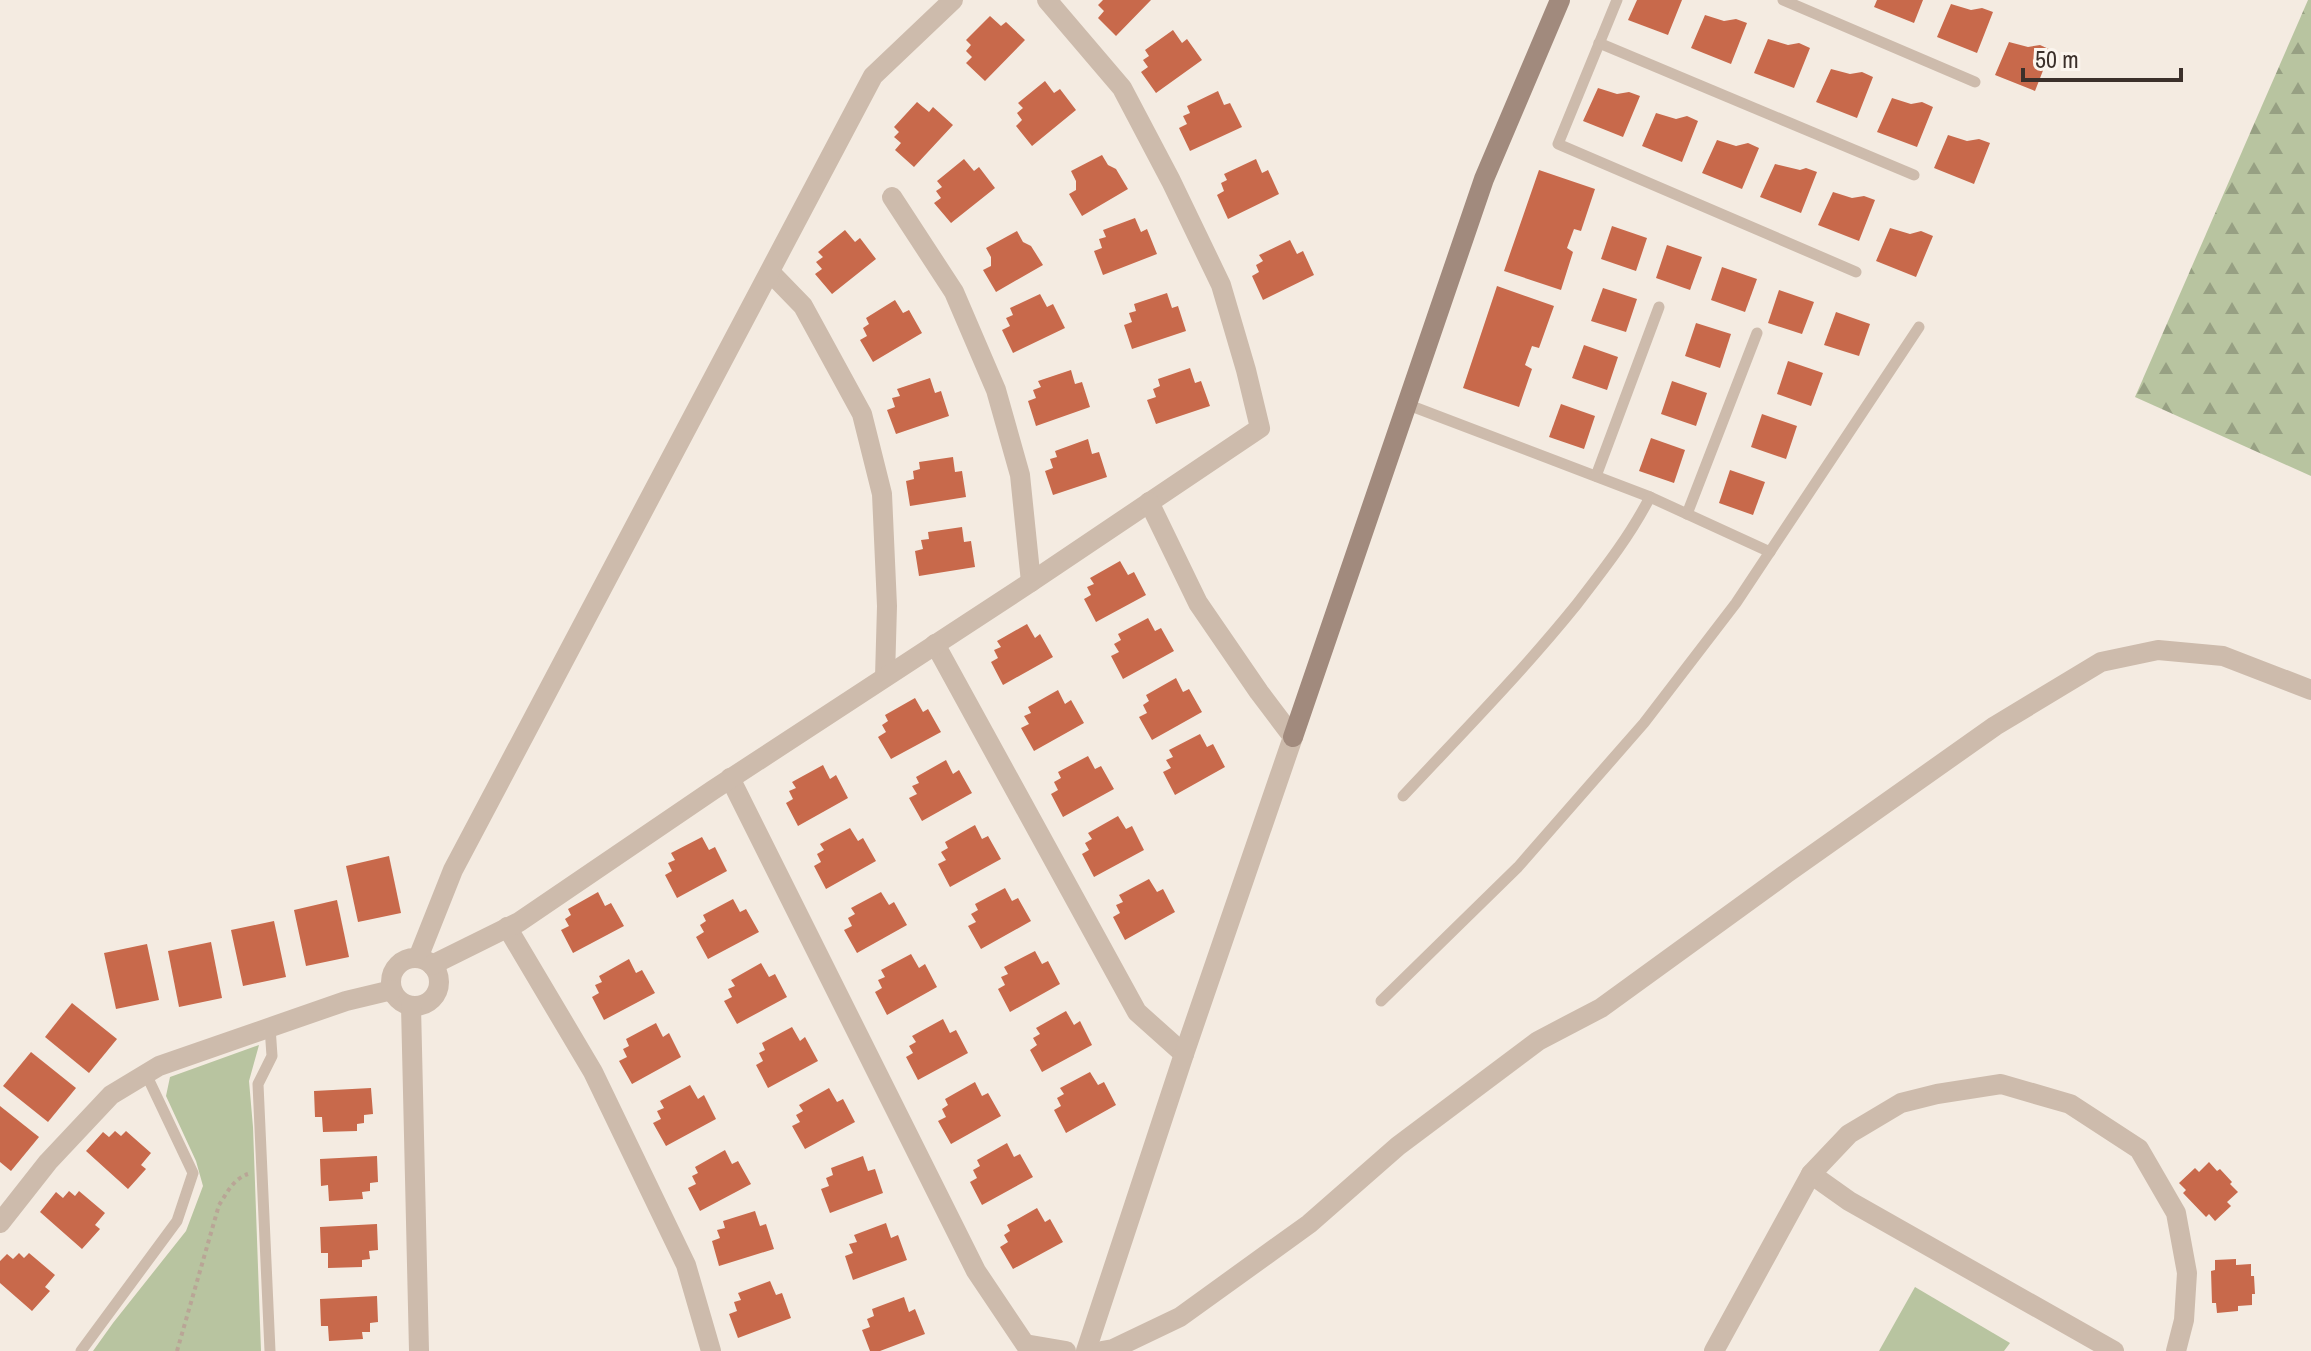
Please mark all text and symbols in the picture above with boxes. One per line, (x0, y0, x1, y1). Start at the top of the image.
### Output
scale bar (2023, 32, 2181, 82)
text: 50 m (2035, 43, 2079, 75)

